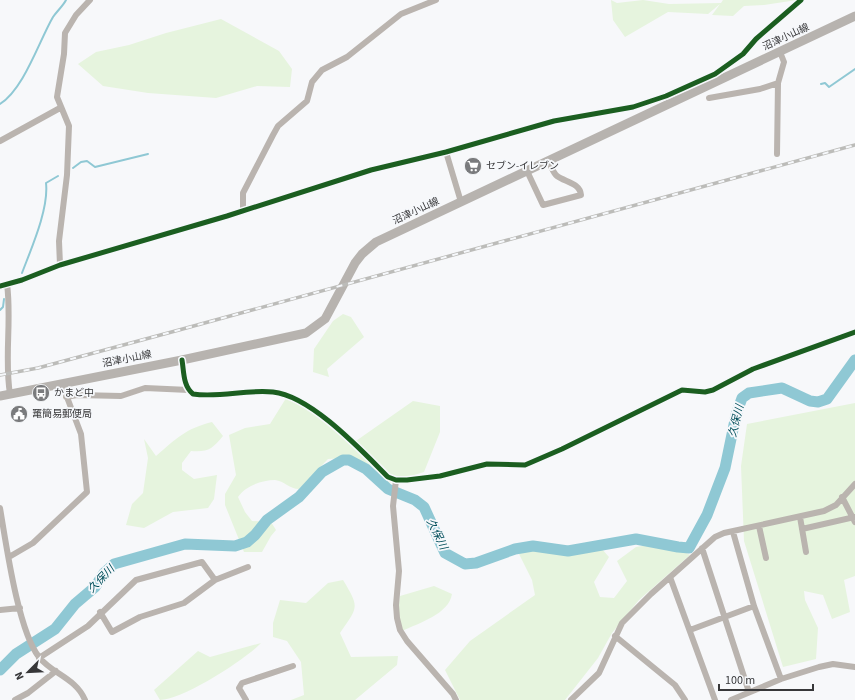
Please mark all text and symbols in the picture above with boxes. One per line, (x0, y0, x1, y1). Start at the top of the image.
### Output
street label: 沼津小山線 (760, 20, 812, 54)
supermarket icon: セブン-イレブン (463, 156, 483, 176)
place label: セブン-イレブン (486, 159, 559, 173)
street label: 沼津小山線 (390, 194, 442, 228)
street label: 沼津小山線 (101, 347, 153, 371)
bus stop icon: かまど中 (31, 383, 51, 403)
place label: かまど中 (54, 386, 94, 400)
water label: 久保川 (725, 402, 748, 439)
public building icon: 竃簡易郵便局 (9, 404, 29, 424)
place label: 竃簡易郵便局 (32, 407, 92, 421)
water label: 久保川 (423, 516, 451, 553)
water label: 久保川 (84, 561, 119, 596)
north arrow (8, 652, 48, 692)
scale bar (719, 666, 813, 692)
text: N (11, 669, 28, 682)
text: 100 m (725, 672, 755, 689)

